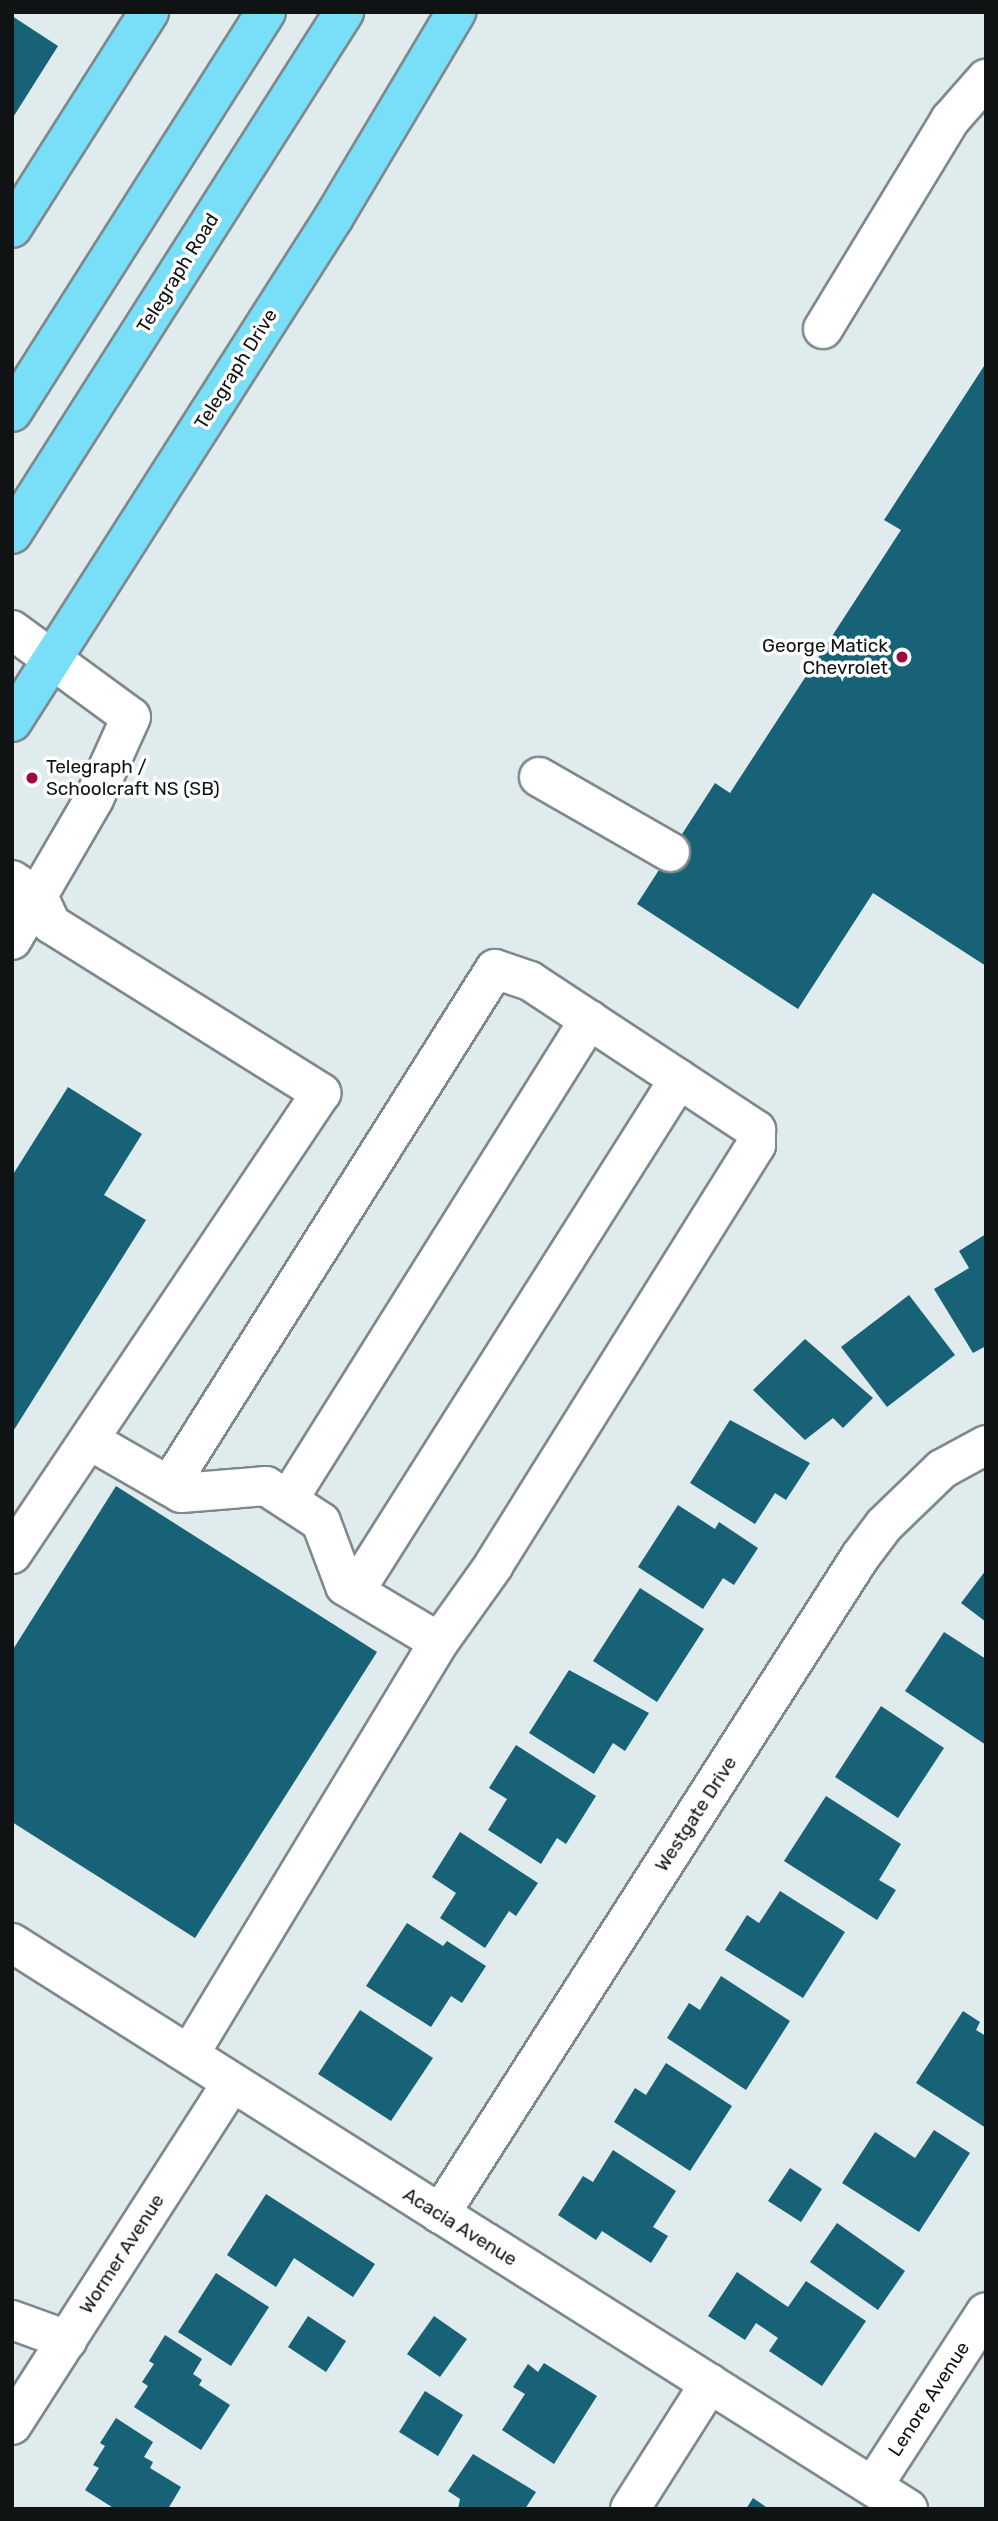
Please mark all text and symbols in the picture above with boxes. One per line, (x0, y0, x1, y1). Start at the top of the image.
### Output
street label: Telegraph Road (132, 209, 224, 337)
street label: Telegraph Drive (190, 305, 282, 433)
place label: George Matick Chevrolet (762, 635, 888, 679)
marker: George Matick Chevrolet (894, 649, 910, 665)
place label: Telegraph / Schoolcraft NS (SB) (46, 756, 220, 800)
marker: Telegraph / Schoolcraft NS (SB) (24, 770, 40, 786)
street label: Westgate Drive (650, 1752, 742, 1876)
street label: Acacia Avenue (399, 2183, 521, 2271)
street label: Wormer Avenue (75, 2190, 169, 2318)
street label: Lenore Avenue (883, 2337, 975, 2461)

